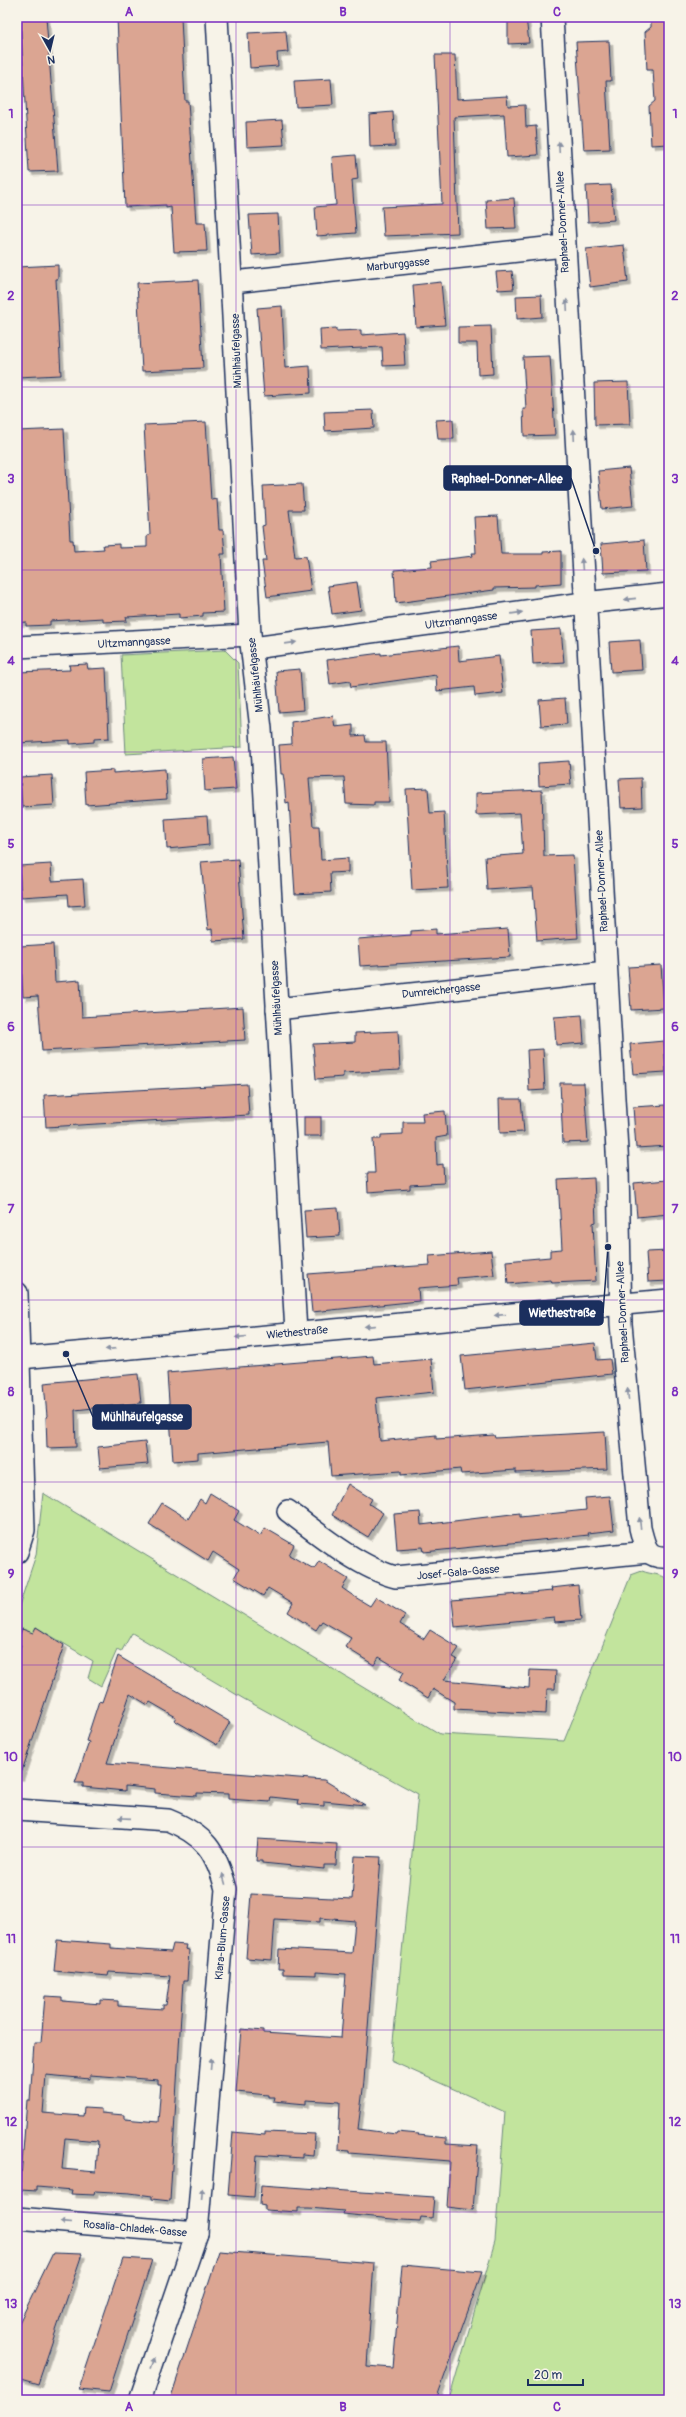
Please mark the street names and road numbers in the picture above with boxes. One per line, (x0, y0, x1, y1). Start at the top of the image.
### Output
street label: Raphael-Donner-Allee (553, 170, 572, 273)
street label: Marburggasse (366, 255, 431, 274)
street label: Mühlhäufelgasse (229, 313, 244, 389)
street label: Ultzmanngasse (424, 609, 499, 632)
street label: Ultzmanngasse (97, 634, 171, 651)
street label: Mühlhäufelgasse (245, 636, 266, 713)
street label: Raphael-Donner-Allee (592, 829, 611, 932)
street label: Mühlhäufelgasse (268, 960, 285, 1036)
street label: Dumreichergasse (401, 980, 481, 1001)
street label: Raphael-Donner-Allee (613, 1260, 632, 1363)
street label: Wiethestraße (266, 1323, 329, 1342)
street label: Josef-Gala-Gasse (416, 1562, 501, 1583)
street label: Klara-Blum-Gasse (212, 1895, 233, 1981)
street label: Rosalia-Chladek-Gasse (82, 2217, 188, 2240)

